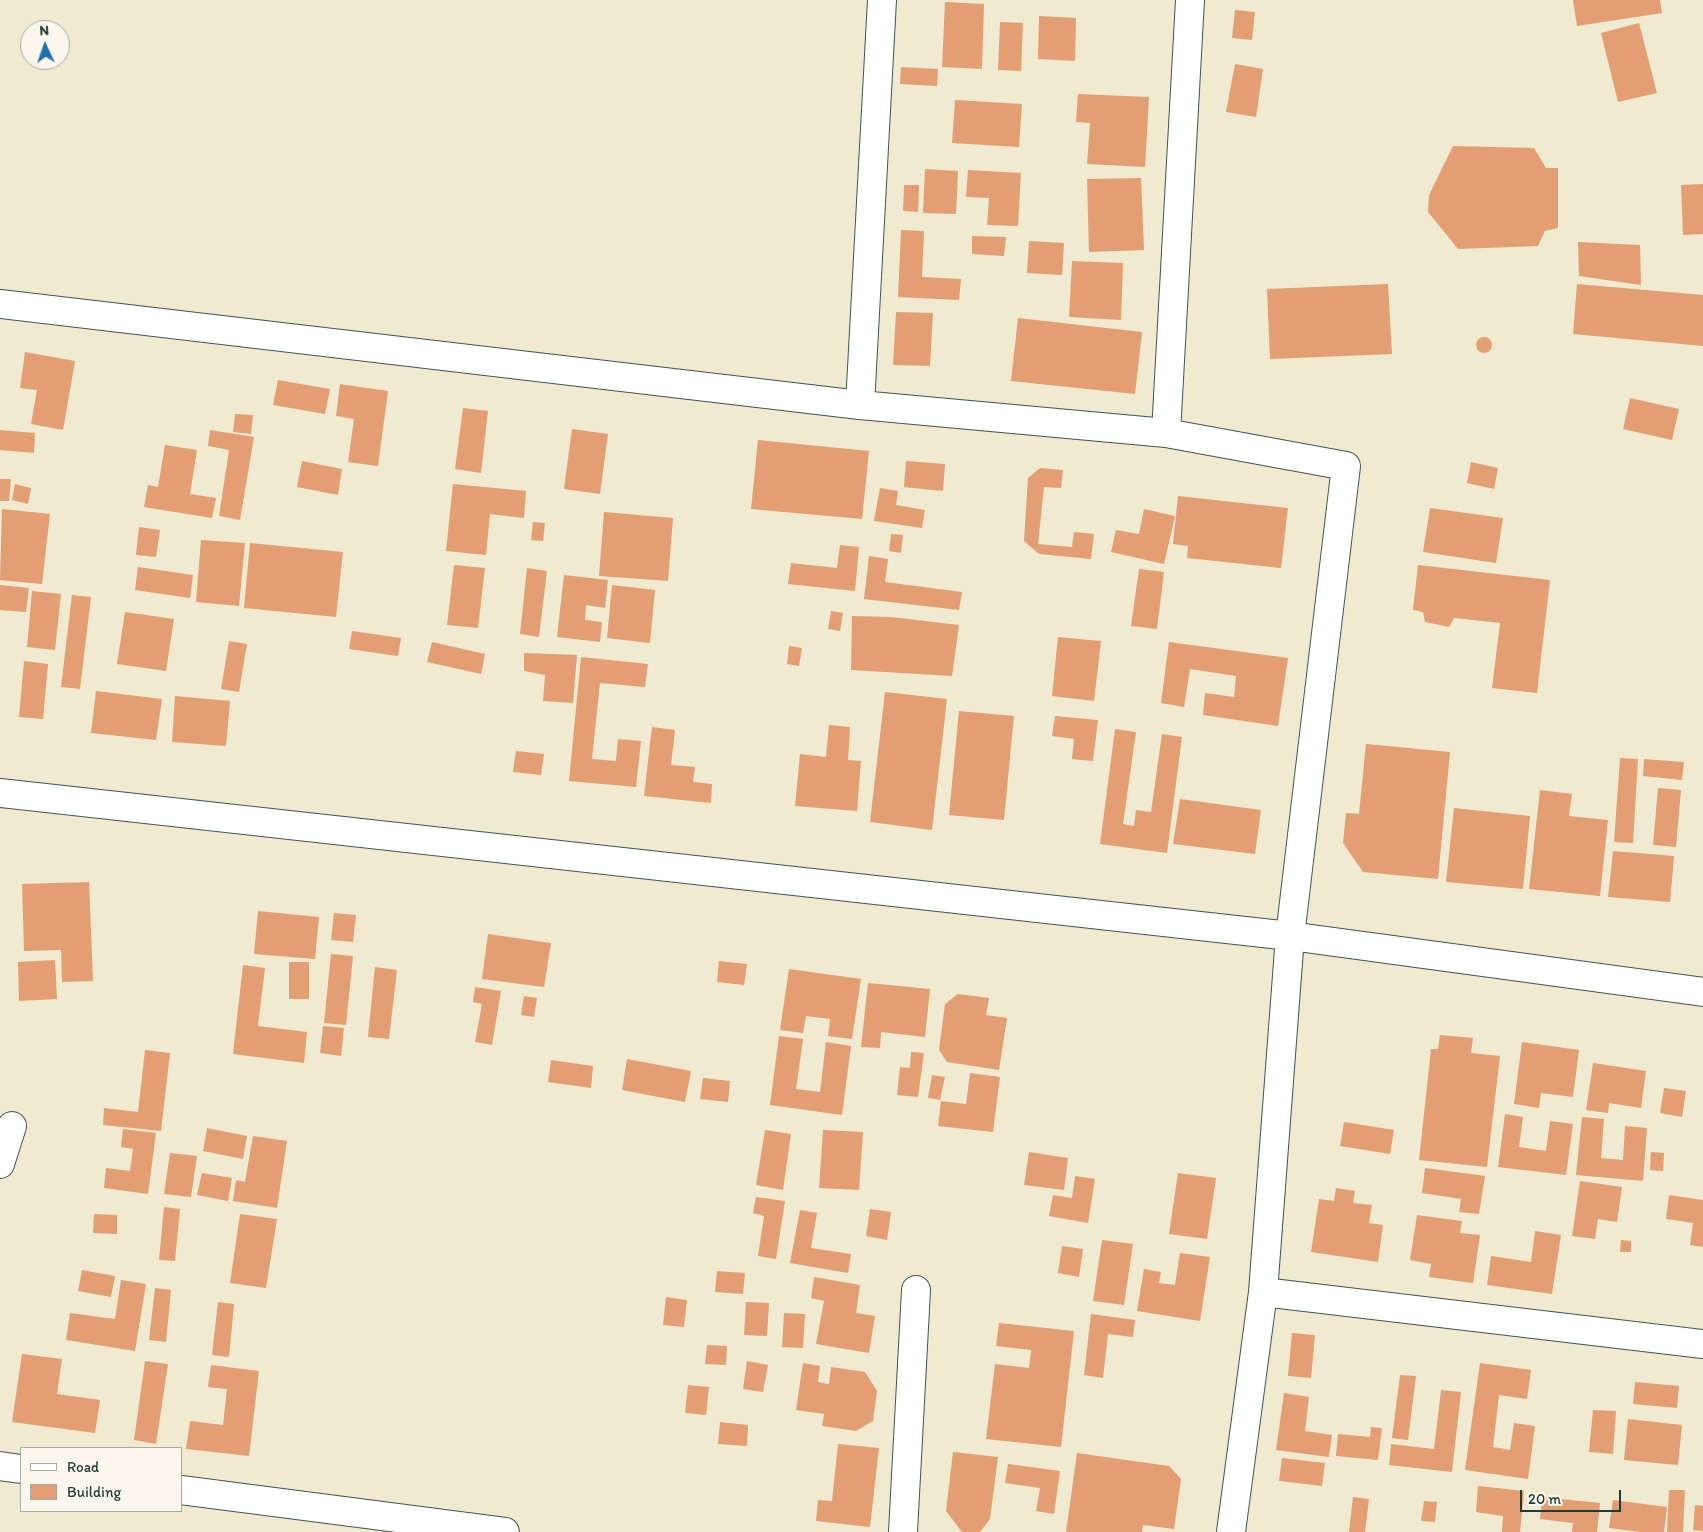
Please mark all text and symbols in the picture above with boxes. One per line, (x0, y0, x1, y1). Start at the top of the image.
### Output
north arrow (20, 20, 70, 70)
text: N (39, 22, 49, 39)
legend (20, 1447, 182, 1512)
text: Road (67, 1458, 99, 1476)
scale bar (1523, 1480, 1624, 1512)
text: Building (67, 1483, 121, 1501)
text: 20 m (1528, 1490, 1561, 1508)

